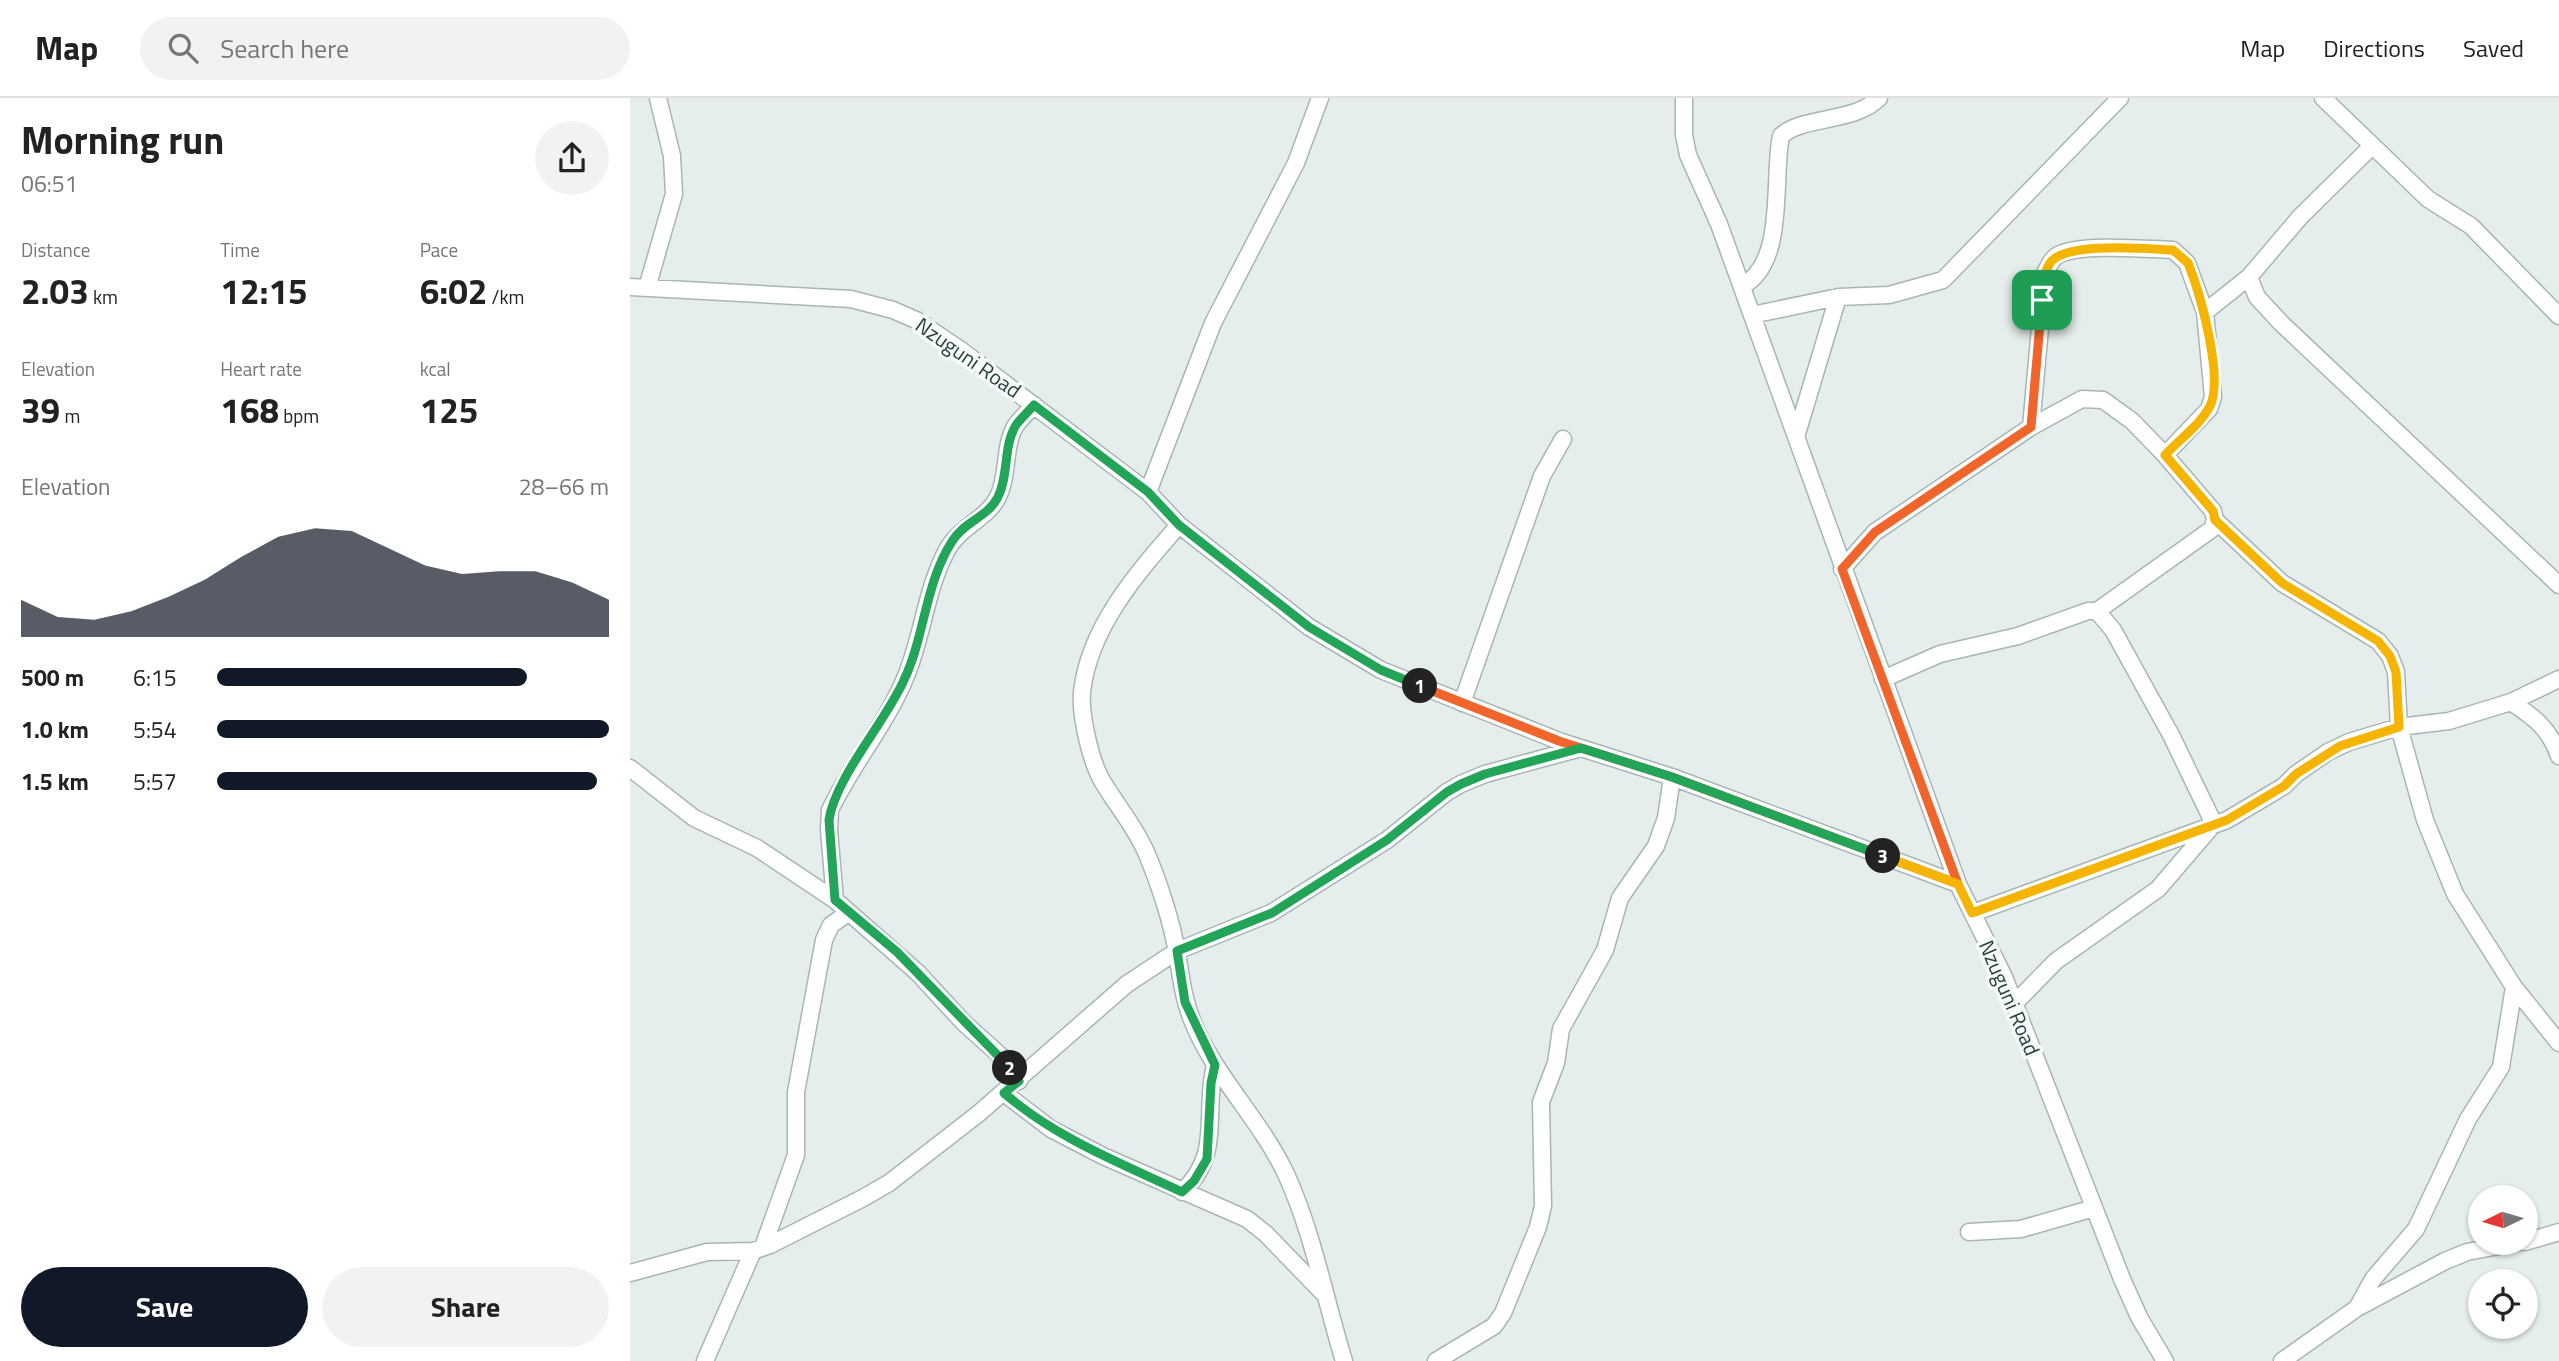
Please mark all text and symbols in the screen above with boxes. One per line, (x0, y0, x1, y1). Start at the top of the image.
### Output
search box (140, 17, 630, 80)
text: Map (35, 23, 98, 73)
icon: search (164, 29, 202, 67)
text: Search here (220, 29, 349, 68)
text: Map (2240, 30, 2285, 66)
text: Directions (2323, 30, 2425, 66)
text: Saved (2463, 30, 2524, 66)
text: Morning run (21, 111, 224, 169)
button: share (535, 121, 609, 195)
text: 06:51 (21, 166, 78, 201)
text: Distance (21, 235, 90, 264)
text: Time (220, 235, 260, 264)
text: Pace (420, 235, 458, 264)
text: 2.03 (21, 264, 89, 318)
text: 12:15 (220, 264, 308, 318)
text: 6:02 (420, 264, 487, 318)
pin (2012, 270, 2072, 330)
icon: arrive (2023, 281, 2061, 319)
text: km (89, 282, 118, 311)
text: /km (487, 282, 524, 311)
street label: Nzuguni Road (909, 309, 1028, 406)
text: Elevation (21, 354, 95, 383)
text: Heart rate (220, 354, 302, 383)
text: kcal (420, 354, 451, 383)
text: 39 (21, 383, 60, 437)
text: 168 (220, 383, 279, 437)
text: 125 (420, 383, 478, 437)
text: m (60, 401, 80, 430)
text: bpm (279, 401, 319, 430)
text: Elevation (21, 469, 110, 504)
text: 28–66 m (519, 469, 609, 504)
text: 500 m (21, 660, 84, 695)
text: 6:15 (133, 660, 177, 695)
pin: 1 (1402, 668, 1438, 704)
text: 1 (1414, 671, 1425, 700)
text: 1.0 km (21, 712, 89, 747)
text: 5:54 (133, 712, 177, 747)
text: 1.5 km (21, 764, 89, 799)
text: 5:57 (133, 764, 177, 799)
pin: 3 (1866, 838, 1900, 874)
text: 3 (1877, 841, 1888, 870)
street label: Nzuguni Road (1971, 935, 2049, 1060)
pin: 2 (992, 1051, 1028, 1086)
text: 2 (1004, 1053, 1015, 1082)
north arrow (2468, 1185, 2538, 1255)
map controls (2468, 1185, 2538, 1339)
button: Save (21, 1267, 308, 1347)
button: Share (322, 1267, 609, 1347)
button: locate (2468, 1269, 2538, 1339)

